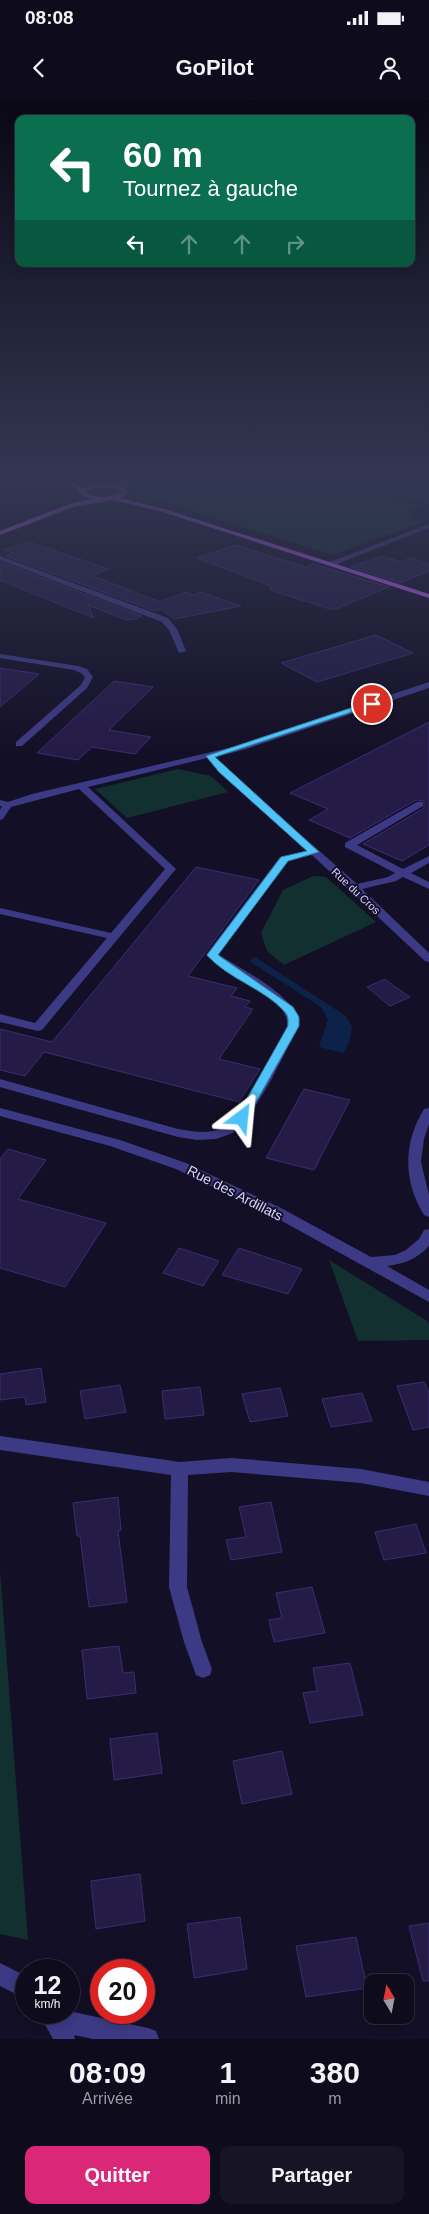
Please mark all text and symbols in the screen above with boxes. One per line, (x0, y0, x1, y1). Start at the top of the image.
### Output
text: 08:08 (25, 7, 74, 28)
icon: back (25, 54, 53, 82)
icon: person (376, 54, 404, 82)
text: GoPilot (175, 55, 254, 80)
icon: left (40, 135, 105, 200)
text: 60 m (123, 135, 203, 174)
text: Tournez à gauche (123, 176, 298, 201)
icon: left (122, 230, 150, 258)
icon: ahead (175, 230, 203, 258)
icon: ahead (228, 230, 256, 258)
icon: right (281, 230, 309, 258)
pin (351, 683, 393, 725)
icon: arrive (358, 690, 386, 718)
street label: Rue du Cros (329, 866, 383, 917)
position arrow (215, 1091, 267, 1143)
street label: Rue des Ardillats (185, 1162, 285, 1224)
speed limit sign: 20 (90, 1959, 155, 2024)
text: 12 (34, 1971, 61, 1999)
north arrow (364, 1974, 414, 2024)
map controls (364, 1974, 414, 2024)
text: km/h (34, 1997, 61, 2011)
text: 08:09 (69, 2056, 146, 2089)
text: 1 (219, 2056, 236, 2089)
text: 380 (310, 2056, 360, 2089)
text: Arrivée (82, 2090, 133, 2107)
text: min (215, 2090, 241, 2107)
text: m (328, 2090, 341, 2107)
button: Quitter (25, 2146, 210, 2204)
button: Partager (220, 2146, 404, 2204)

